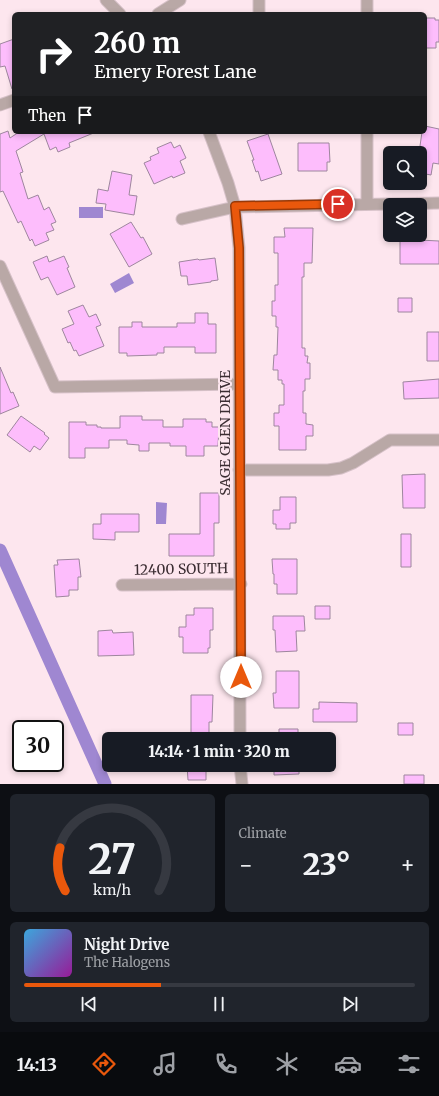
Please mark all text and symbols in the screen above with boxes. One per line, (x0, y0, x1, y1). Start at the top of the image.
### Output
text: 260 m (94, 25, 180, 61)
icon: right (28, 28, 80, 80)
text: Emery Forest Lane (94, 60, 256, 83)
icon: arrive (74, 104, 96, 126)
text: Then (28, 106, 66, 125)
map controls (383, 146, 427, 242)
button: search (383, 146, 427, 190)
pin (321, 187, 355, 221)
icon: arrive (327, 193, 349, 215)
button: layers (383, 198, 427, 242)
street label: SAGE GLEN DRIVE (216, 370, 234, 496)
street label: 12400 SOUTH (134, 559, 228, 579)
position arrow (220, 656, 262, 698)
speed limit sign: 30 (12, 720, 64, 772)
text: 14:14 · 1 min · 320 m (148, 742, 290, 761)
text: Climate (239, 825, 287, 842)
text: 27 (88, 833, 136, 885)
text: 23° (303, 845, 351, 883)
text: − (239, 851, 253, 879)
text: + (400, 851, 415, 879)
text: km/h (93, 881, 132, 899)
text: Night Drive (84, 935, 169, 954)
text: The Halogens (84, 954, 170, 971)
icon: previous (78, 993, 100, 1015)
icon: pause (208, 993, 230, 1015)
icon: next (339, 993, 361, 1015)
icon: directions (90, 1050, 118, 1078)
icon: music (151, 1050, 179, 1078)
icon: phone (212, 1050, 240, 1078)
icon: climate (273, 1050, 301, 1078)
icon: car (334, 1050, 362, 1078)
icon: filters (395, 1050, 423, 1078)
text: 14:13 (16, 1053, 57, 1076)

